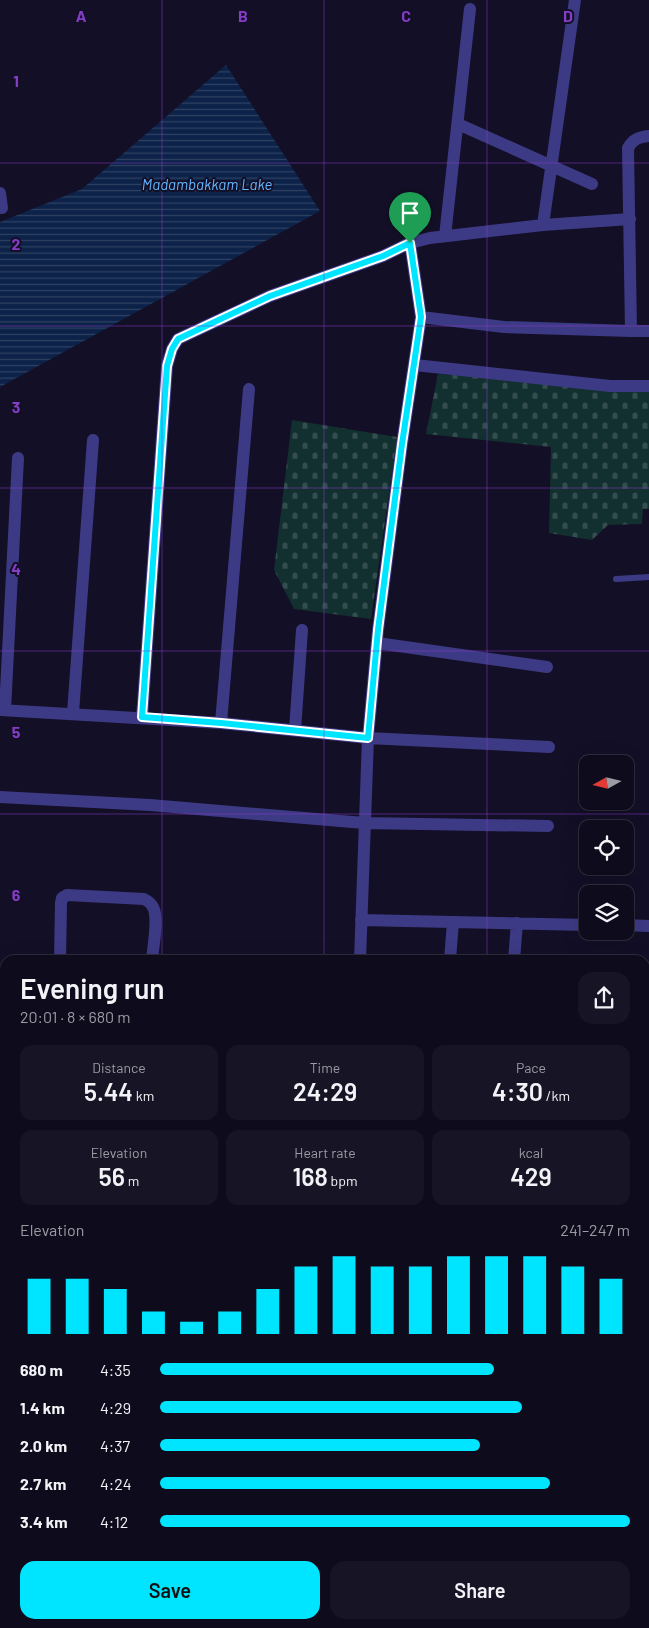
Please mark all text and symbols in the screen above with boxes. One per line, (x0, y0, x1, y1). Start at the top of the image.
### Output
text: A (76, 6, 87, 25)
text: B (238, 6, 248, 25)
text: C (401, 6, 411, 25)
text: D (563, 6, 573, 25)
text: 1 (13, 71, 19, 90)
water label: Madambakkam Lake (142, 175, 272, 193)
pin (389, 192, 431, 243)
icon: arrive (396, 199, 424, 227)
text: 2 (12, 234, 21, 253)
text: 3 (12, 397, 20, 416)
text: 4 (11, 559, 21, 578)
text: 5 (12, 722, 21, 741)
north arrow (579, 755, 634, 810)
map controls (579, 755, 634, 940)
button: locate (579, 820, 634, 875)
text: 6 (12, 885, 21, 904)
button: layers (579, 885, 634, 940)
text: Evening run (20, 971, 165, 1005)
button: share (578, 972, 630, 1024)
text: 20:01 · 8 × 680 m (20, 1007, 131, 1026)
text: Distance (92, 1059, 146, 1076)
text: Time (310, 1059, 340, 1076)
text: Pace (516, 1059, 546, 1076)
text: 5.44 (84, 1076, 133, 1106)
text: 24:29 (293, 1076, 357, 1106)
text: 4:30 (492, 1076, 543, 1106)
text: km (133, 1087, 154, 1104)
text: /km (543, 1087, 570, 1104)
text: Elevation (91, 1144, 147, 1161)
text: Heart rate (294, 1144, 356, 1161)
text: kcal (519, 1144, 543, 1161)
text: 56 (99, 1161, 125, 1191)
text: 168 (292, 1161, 328, 1191)
text: 429 (510, 1161, 552, 1191)
text: m (125, 1172, 139, 1189)
text: bpm (328, 1172, 358, 1189)
text: Elevation (20, 1220, 84, 1239)
text: 241–247 m (560, 1220, 630, 1239)
text: 680 m (20, 1360, 63, 1379)
text: 4:35 (100, 1360, 131, 1379)
text: 1.4 km (20, 1398, 65, 1417)
text: 4:29 (100, 1398, 131, 1417)
text: 2.0 km (20, 1436, 67, 1455)
text: 4:37 (100, 1436, 130, 1455)
text: 2.7 km (20, 1474, 66, 1493)
text: 4:24 (100, 1474, 132, 1493)
text: 3.4 km (20, 1512, 68, 1531)
text: 4:12 (100, 1512, 128, 1531)
button: Save (20, 1561, 320, 1619)
button: Share (330, 1561, 630, 1619)

